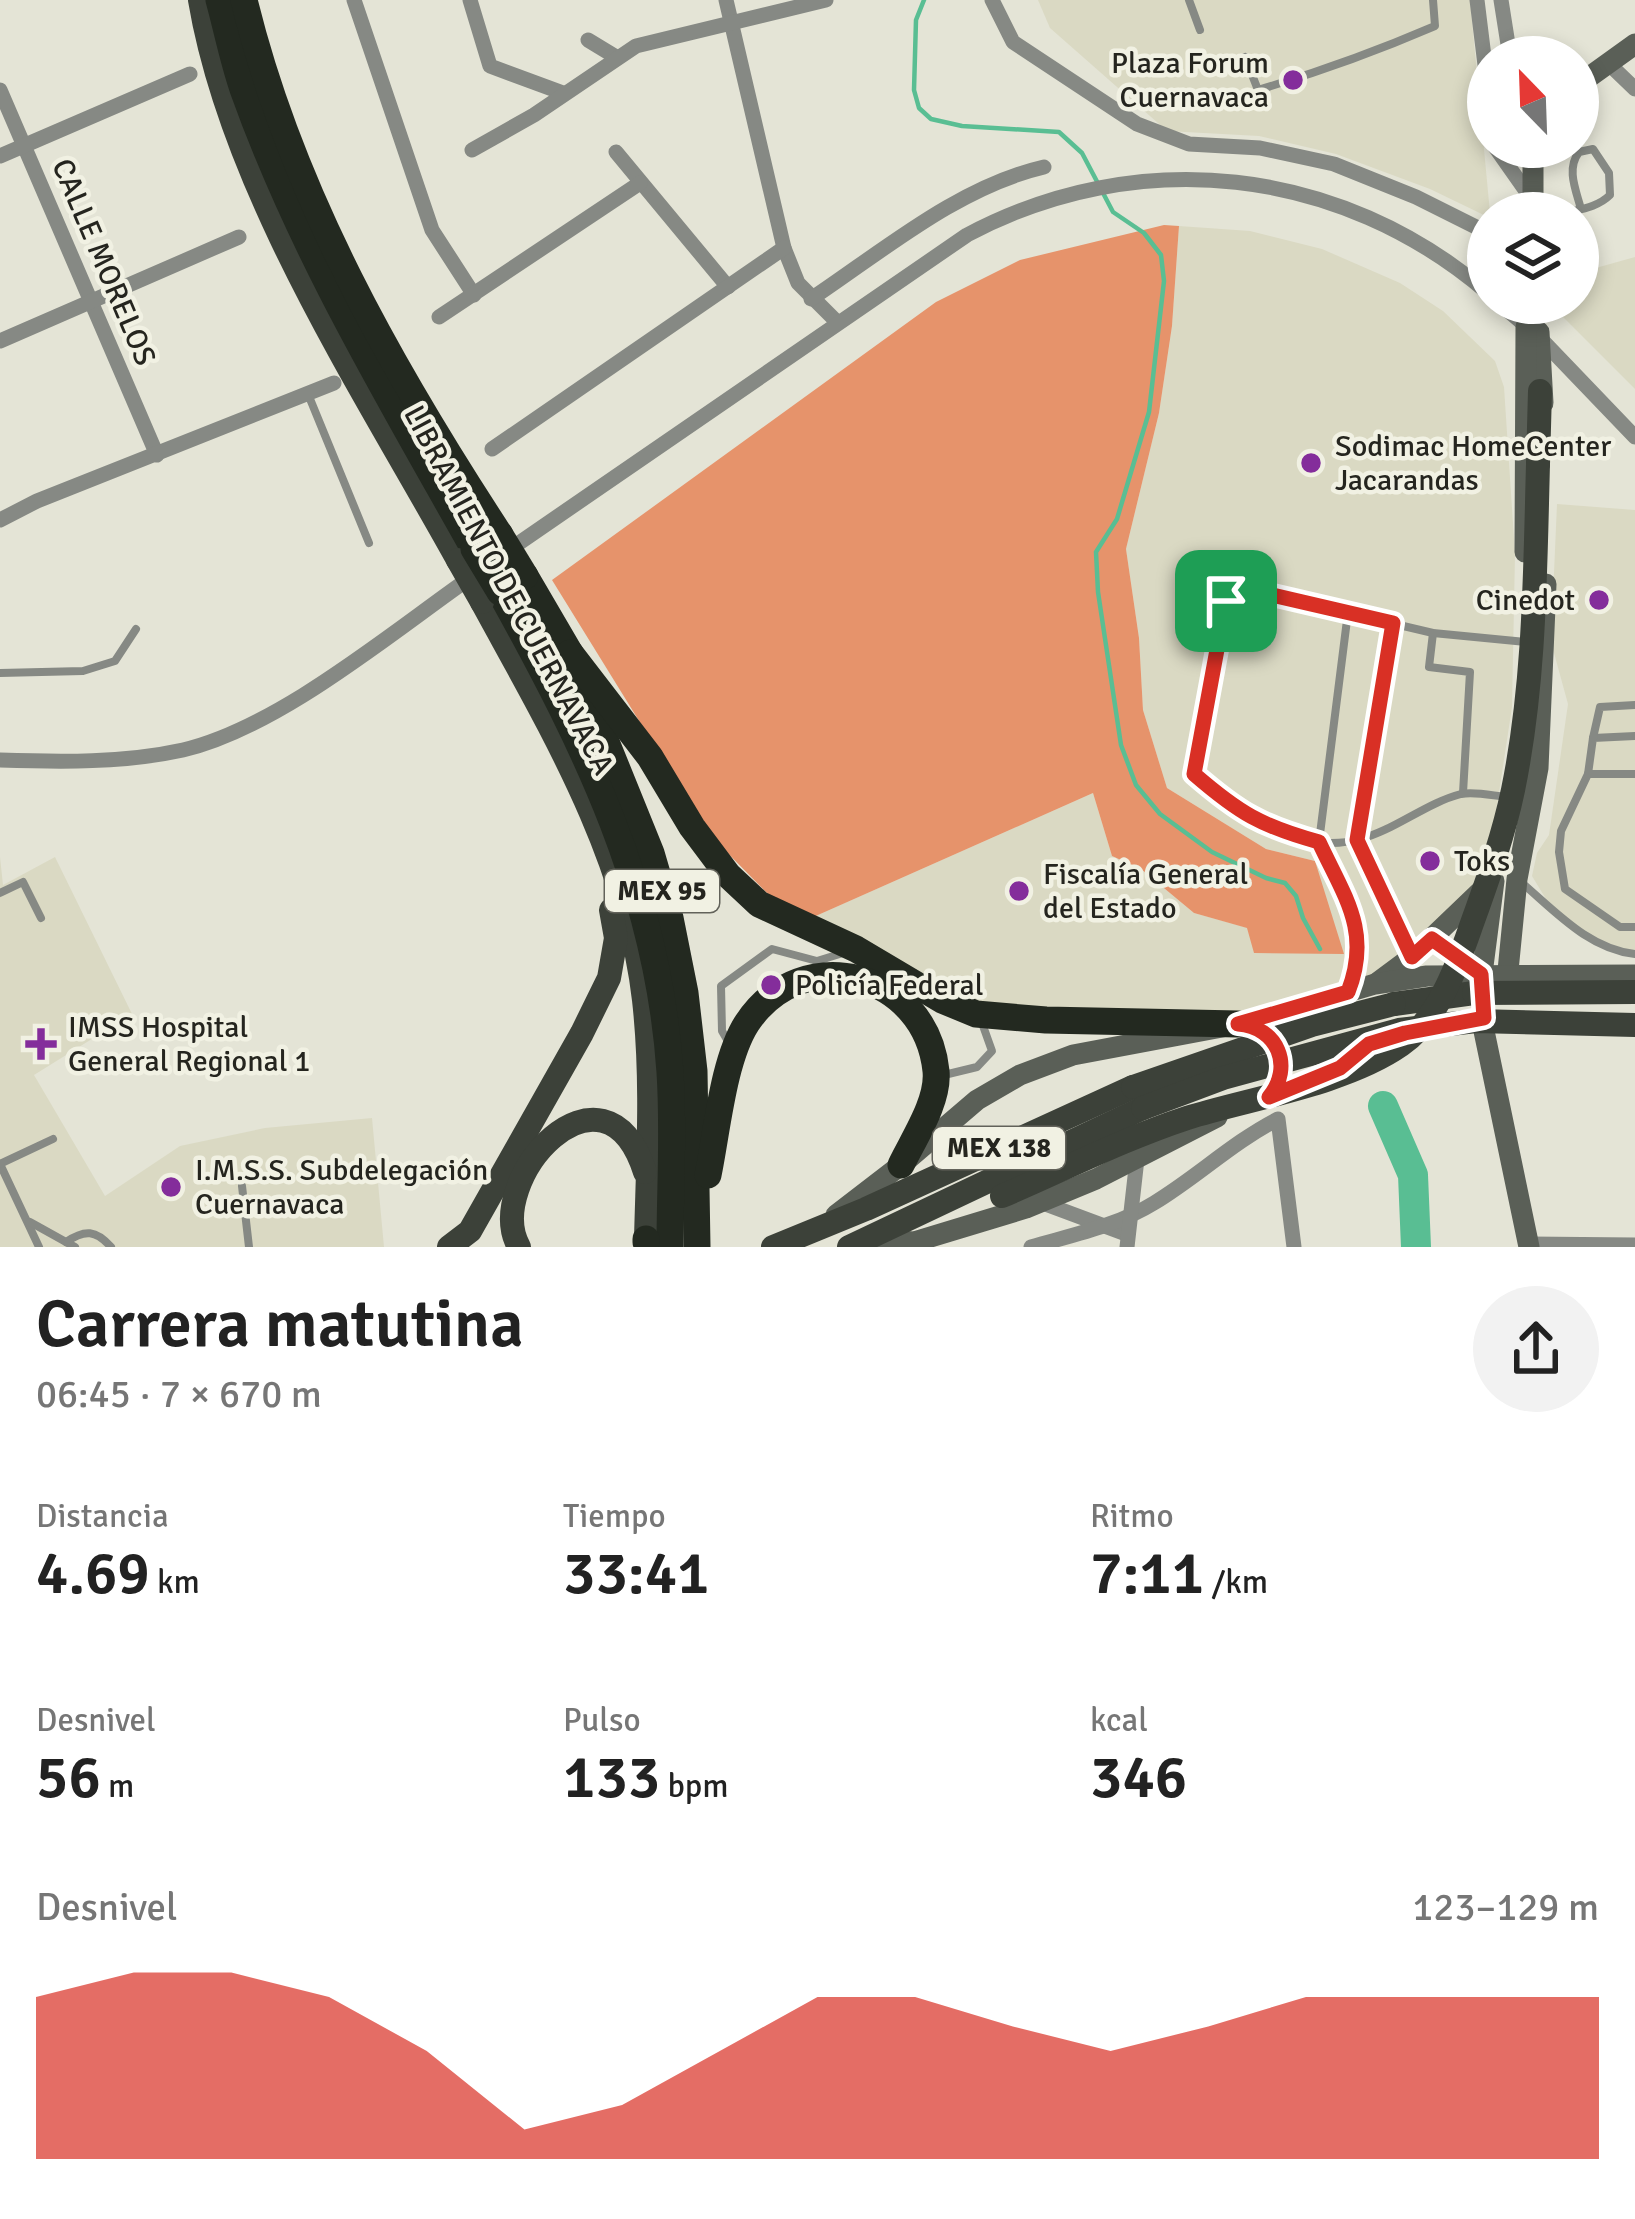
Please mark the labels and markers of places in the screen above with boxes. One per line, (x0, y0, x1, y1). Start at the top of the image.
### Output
place label: Plaza Forum Cuernavaca (1111, 45, 1269, 116)
marker: Plaza Forum Cuernavaca (1280, 67, 1306, 93)
place label: Sodimac HomeCenter Jacarandas (1335, 428, 1611, 499)
marker: Sodimac HomeCenter Jacarandas (1298, 450, 1324, 476)
pin (1175, 550, 1277, 652)
place label: Cinedot (1476, 582, 1575, 619)
marker: Cinedot (1586, 587, 1612, 613)
place label: Toks (1454, 843, 1510, 880)
marker: Toks (1417, 848, 1443, 874)
place label: Fiscalía General del Estado (1043, 856, 1248, 927)
marker: Fiscalía General del Estado (1006, 878, 1032, 904)
place label: Policía Federal (795, 967, 984, 1004)
marker: Policía Federal (758, 972, 784, 998)
place label: IMSS Hospital General Regional 1 (68, 1009, 310, 1080)
marker: IMSS Hospital General Regional 1 (25, 1028, 57, 1060)
place label: I.M.S.S. Subdelegación Cuernavaca (195, 1152, 488, 1223)
marker: I.M.S.S. Subdelegación Cuernavaca (158, 1174, 184, 1200)

